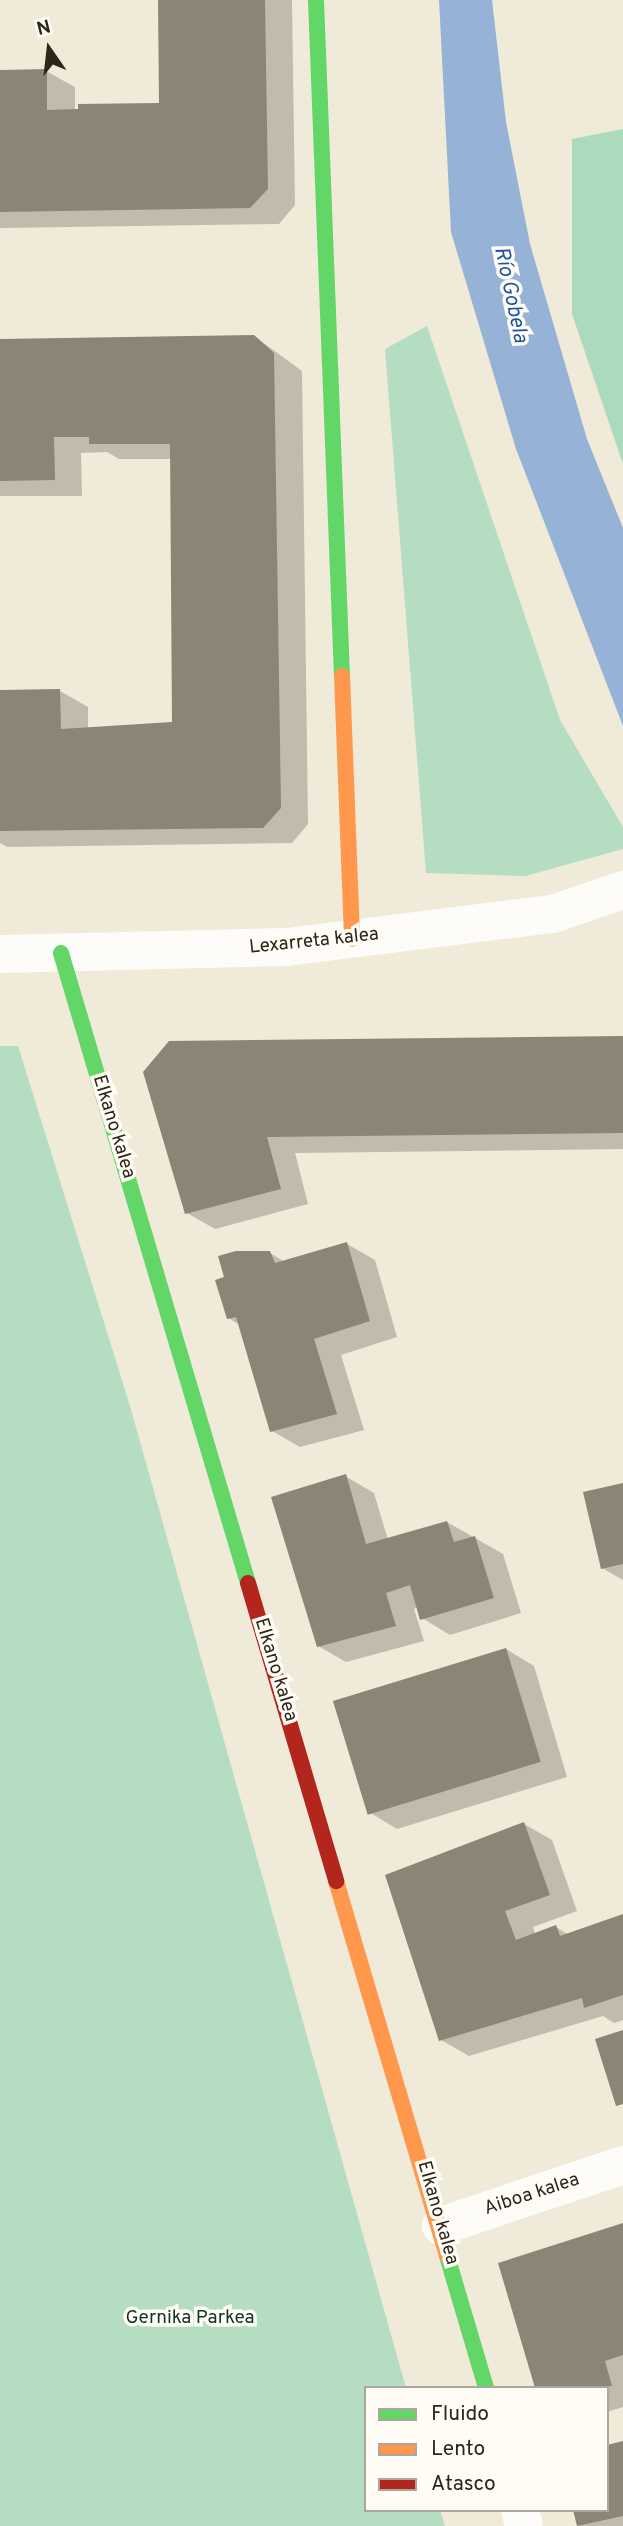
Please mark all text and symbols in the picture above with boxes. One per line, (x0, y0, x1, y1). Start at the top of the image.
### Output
north arrow (14, 14, 84, 84)
text: N (34, 15, 53, 42)
water label: Río Gobela (488, 245, 532, 345)
street label: Lexarreta kalea (248, 924, 380, 960)
street label: Elkano kalea (86, 1073, 140, 1181)
street label: Elkano kalea (248, 1616, 302, 1724)
street label: Elkano kalea (411, 2158, 463, 2268)
street label: Aiboa kalea (482, 2169, 582, 2221)
park label: Gernika Parkea (125, 2308, 255, 2330)
legend (364, 2386, 609, 2512)
text: Fluido (431, 2401, 489, 2428)
text: Lento (431, 2436, 485, 2463)
text: Atasco (431, 2471, 496, 2498)

